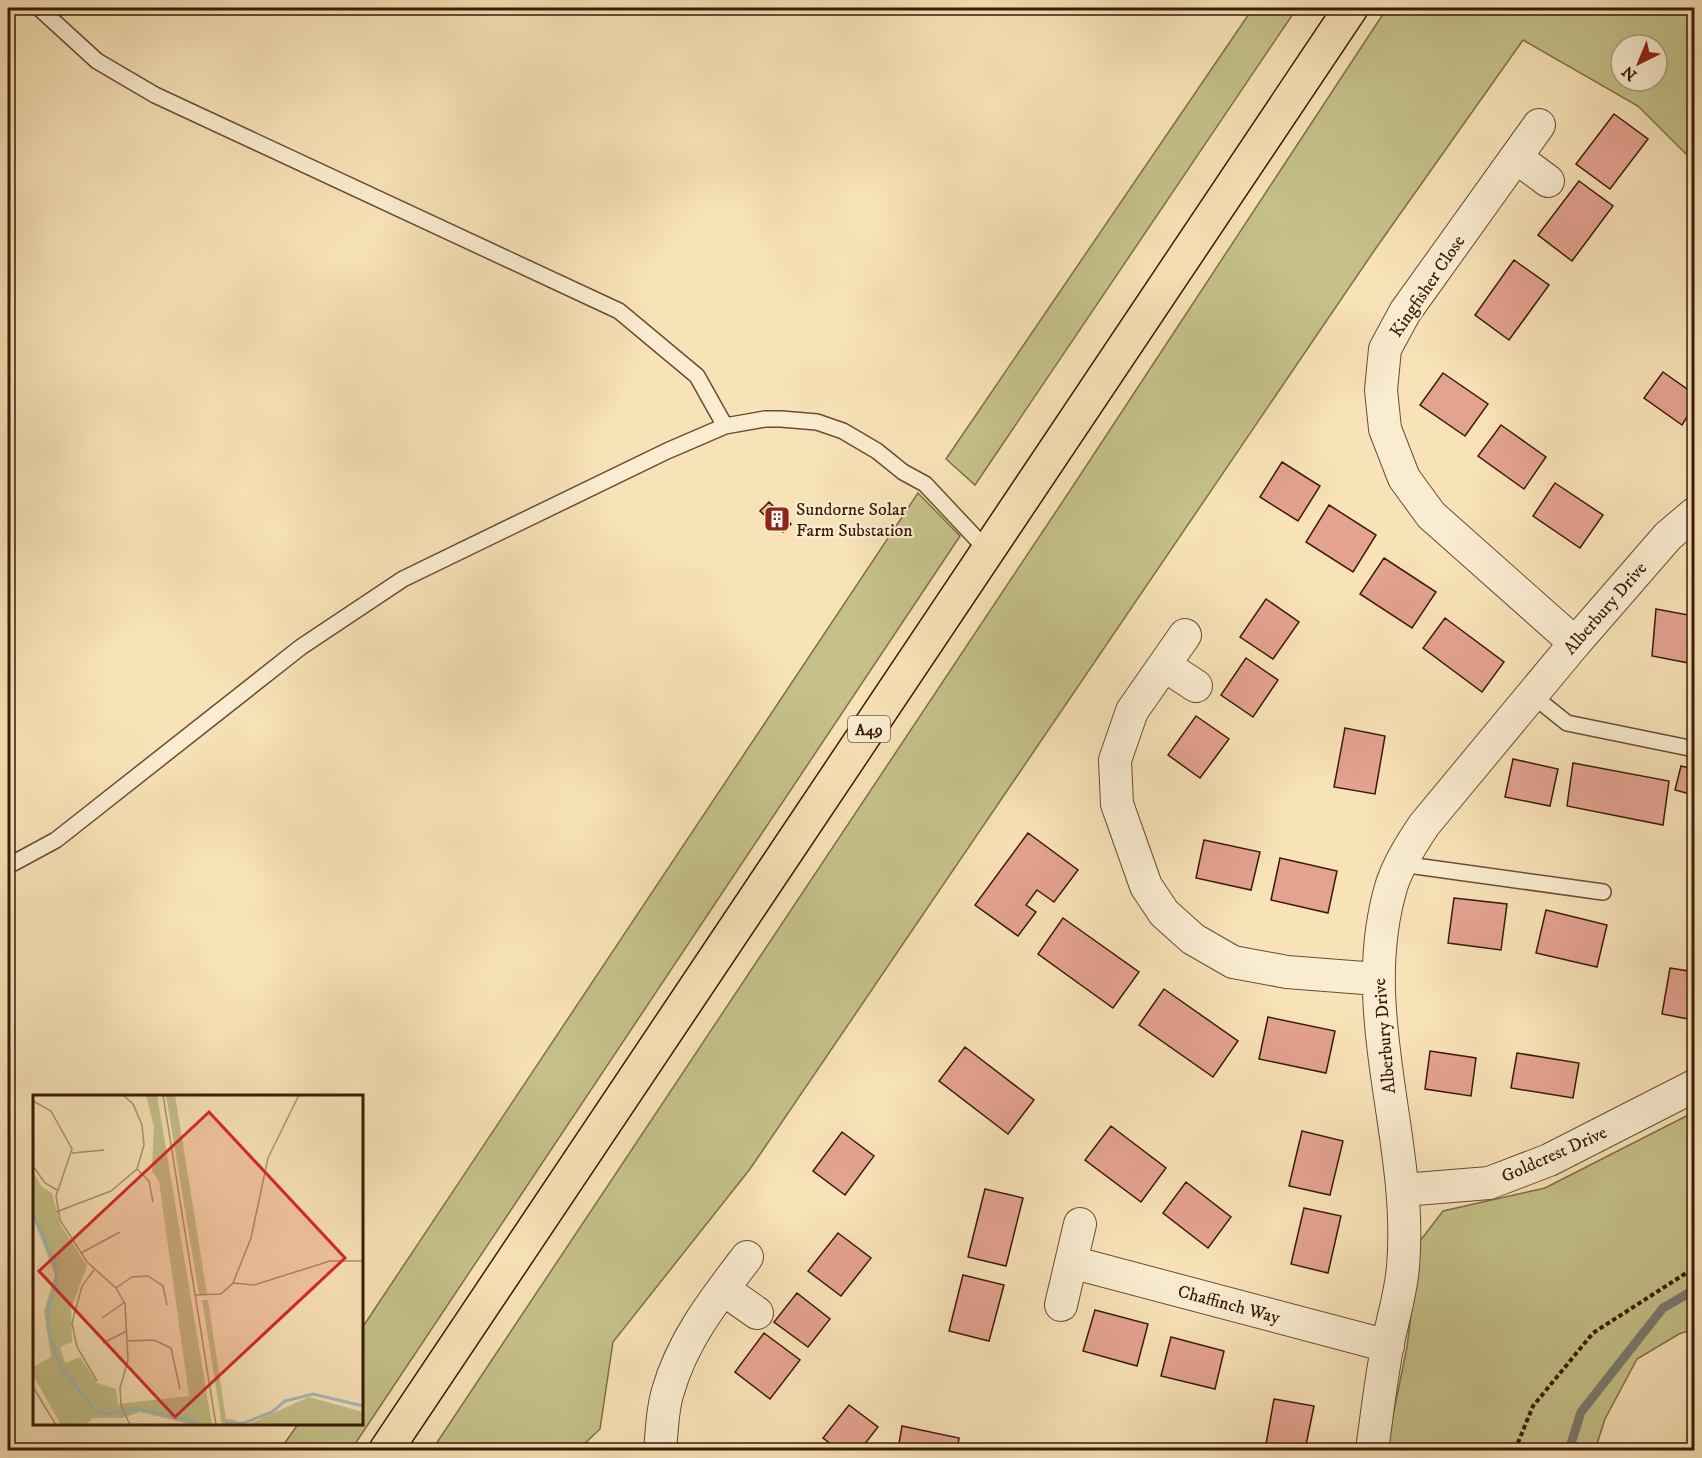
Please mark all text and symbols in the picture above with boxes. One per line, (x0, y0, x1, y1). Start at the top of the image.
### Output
north arrow (1609, 33, 1669, 93)
text: N (1618, 61, 1641, 85)
street label: Kingfisher Close (1386, 231, 1470, 342)
place label: Sundorne Solar Farm Substation (796, 499, 913, 542)
building icon: Sundorne Solar Farm Substation (762, 504, 792, 534)
street label: Alberbury Drive (1559, 558, 1652, 660)
road number: A49 (848, 716, 890, 742)
street label: Alberbury Drive (1369, 977, 1401, 1095)
inset map (33, 1095, 363, 1425)
street label: Goldcrest Drive (1498, 1122, 1611, 1188)
street label: Chaffinch Way (1175, 1281, 1283, 1329)

